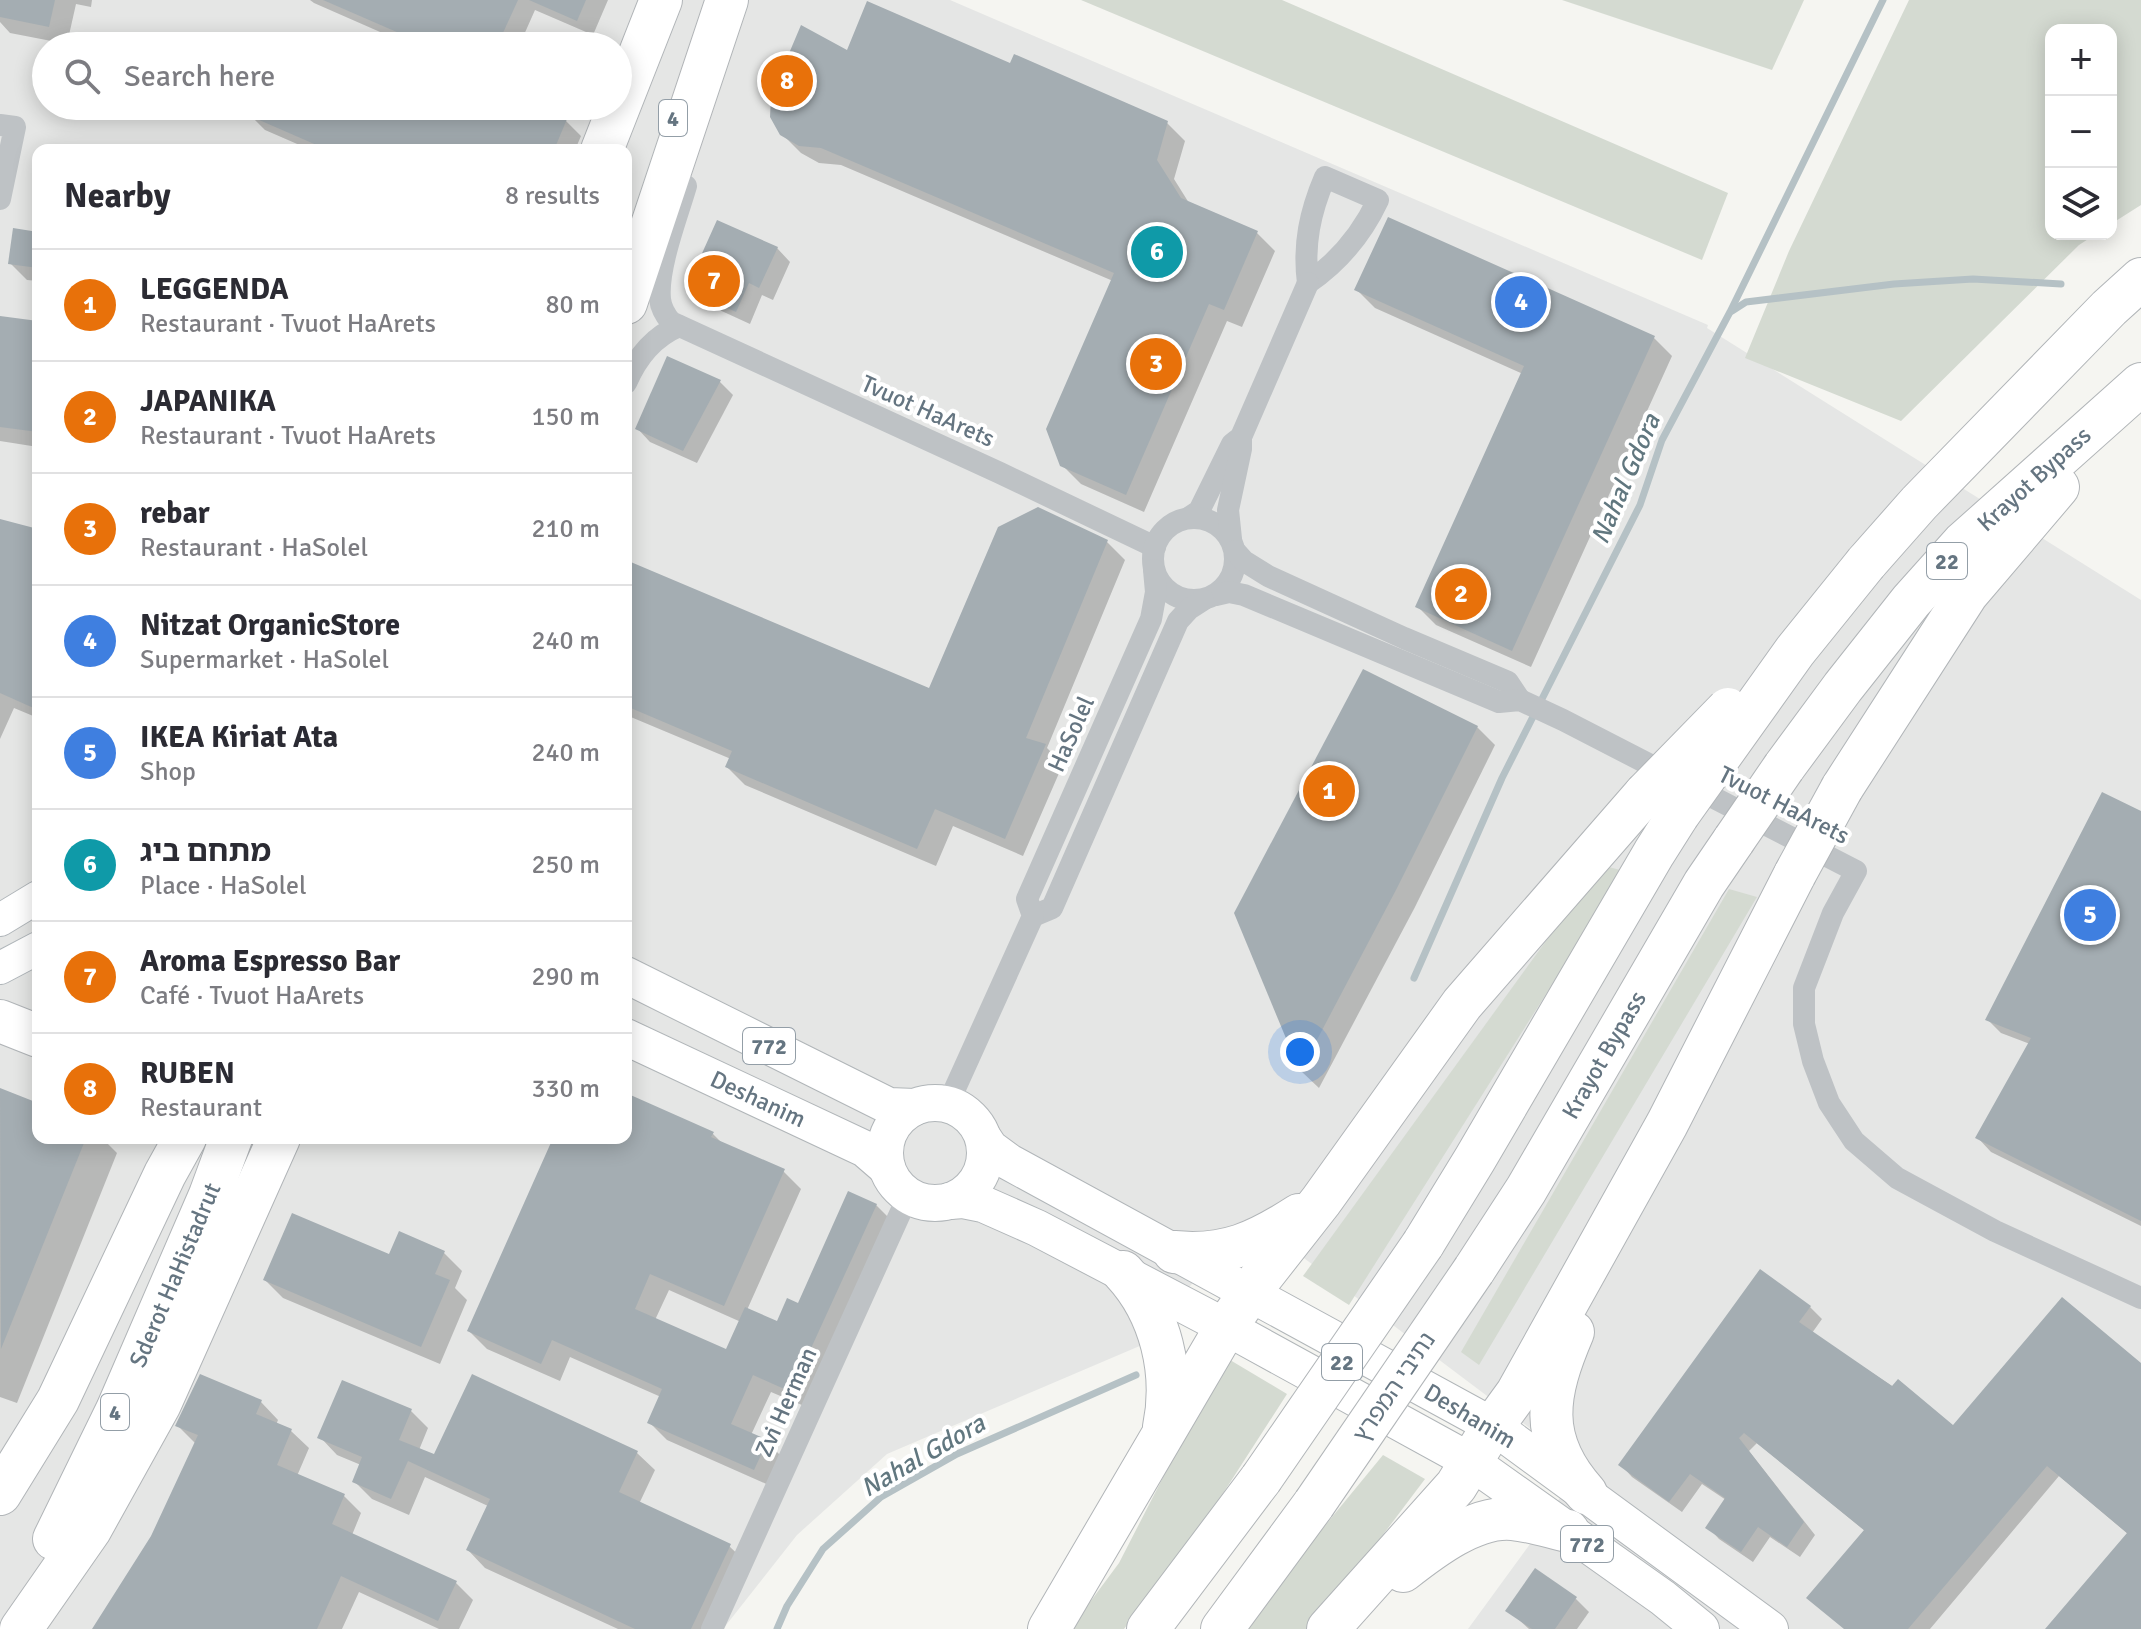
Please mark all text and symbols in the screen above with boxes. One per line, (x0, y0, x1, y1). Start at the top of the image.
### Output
map controls (2045, 24, 2117, 240)
button: + (2045, 24, 2117, 96)
search box (32, 32, 632, 120)
pin: 8 (761, 51, 813, 111)
icon: search (60, 54, 104, 98)
text: Search here (124, 58, 275, 95)
button: − (2045, 96, 2117, 168)
road number: 4 (659, 100, 687, 136)
button: layers (2045, 168, 2117, 240)
text: Nearby (64, 175, 171, 217)
text: 8 results (505, 180, 600, 212)
pin: 6 (1131, 222, 1183, 282)
pin: 7 (688, 251, 740, 311)
text: LEGGENDA (140, 271, 289, 308)
pin: 4 (1495, 272, 1547, 332)
text: 1 (83, 289, 97, 321)
text: 80 m (545, 289, 600, 321)
text: Restaurant · Tvuot HaArets (140, 308, 436, 340)
pin: 3 (1130, 334, 1182, 394)
street label: Tvuot HaArets (857, 368, 999, 454)
text: JAPANIKA (140, 383, 276, 420)
text: 2 (83, 401, 97, 433)
text: 150 m (531, 401, 600, 433)
water label: Nahal Gdora (1584, 408, 1668, 549)
text: Restaurant · Tvuot HaArets (140, 420, 436, 452)
street label: Krayot Bypass (1971, 420, 2097, 538)
text: rebar (140, 495, 210, 532)
text: 3 (83, 513, 97, 545)
text: 210 m (531, 513, 600, 545)
text: Restaurant · HaSolel (140, 532, 368, 564)
road number: 22 (1927, 543, 1967, 579)
pin: 2 (1435, 564, 1487, 624)
text: Nitzat OrganicStore (140, 607, 400, 644)
text: 4 (83, 625, 97, 657)
text: 240 m (531, 625, 600, 657)
text: Supermarket · HaSolel (140, 644, 389, 676)
street label: HaSolel (1041, 691, 1101, 777)
text: IKEA Kiriat Ata (140, 719, 338, 756)
text: 5 (83, 737, 97, 769)
text: 240 m (531, 737, 600, 769)
text: Shop (140, 756, 196, 788)
street label: Tvuot HaArets (1714, 759, 1854, 851)
pin: 1 (1303, 761, 1355, 821)
text: מתחם ביג (140, 833, 271, 870)
text: 6 (83, 849, 97, 881)
text: 250 m (531, 849, 600, 881)
text: Place · HaSolel (140, 870, 307, 902)
pin: 5 (2064, 885, 2116, 945)
text: Aroma Espresso Bar (140, 943, 400, 980)
text: 7 (83, 961, 97, 993)
text: 290 m (531, 961, 600, 993)
text: Café · Tvuot HaArets (140, 980, 364, 1012)
street label: Krayot Bypass (1555, 986, 1653, 1124)
road number: 772 (743, 1028, 795, 1064)
your location (1280, 1032, 1320, 1072)
text: RUBEN (140, 1055, 235, 1092)
street label: Deshanim (705, 1064, 811, 1134)
text: 8 (83, 1073, 97, 1105)
text: 330 m (531, 1073, 600, 1105)
text: Restaurant (140, 1092, 262, 1124)
street label: Sderot HaHistadrut (123, 1178, 227, 1372)
street label: נתיבי המפרץ (1346, 1326, 1442, 1448)
street label: Zvi Herman (749, 1343, 823, 1461)
road number: 22 (1322, 1344, 1362, 1380)
street label: Deshanim (1419, 1377, 1521, 1455)
road number: 4 (101, 1394, 129, 1430)
water label: Nahal Gdora (855, 1407, 992, 1504)
road number: 772 (1561, 1526, 1613, 1562)

